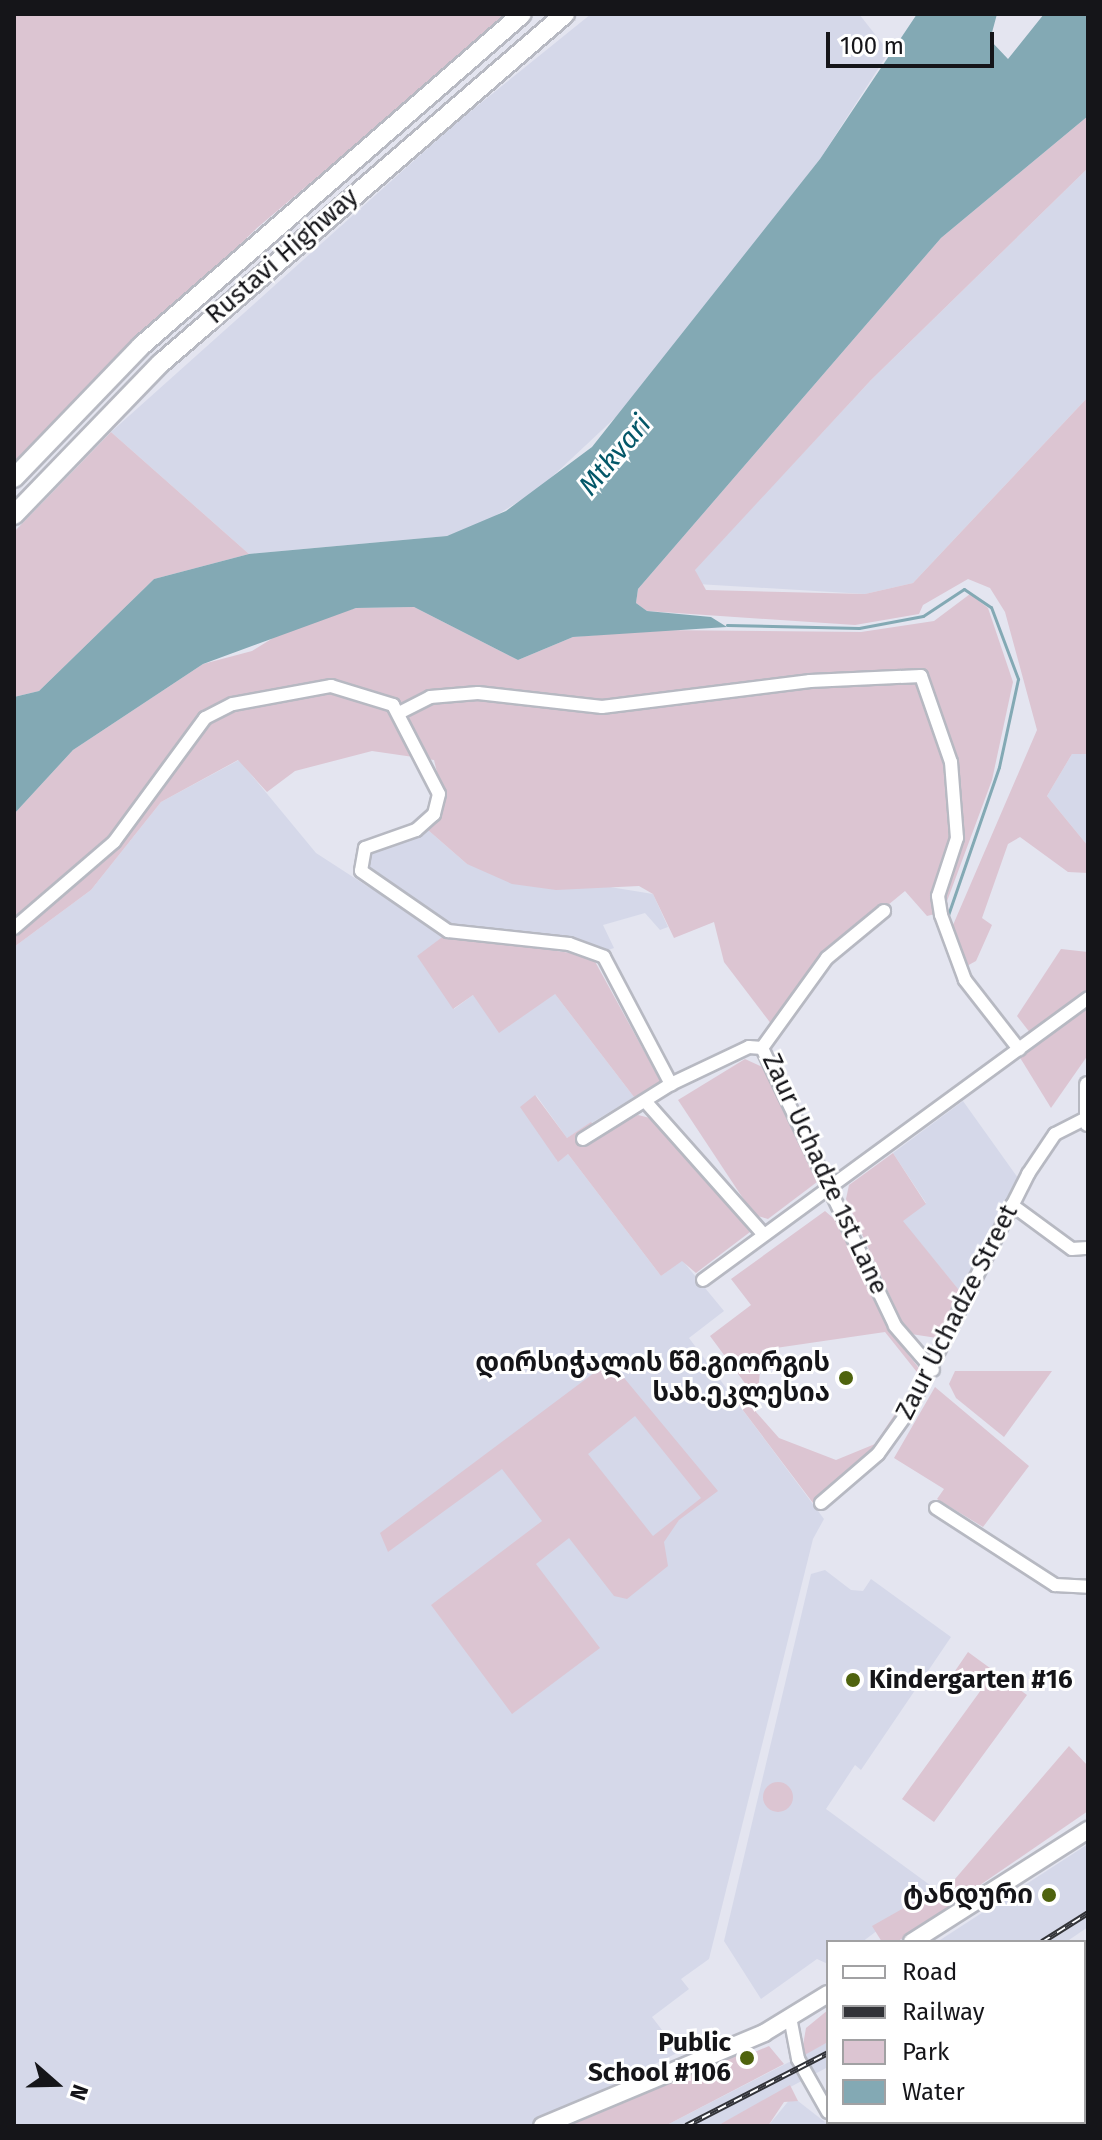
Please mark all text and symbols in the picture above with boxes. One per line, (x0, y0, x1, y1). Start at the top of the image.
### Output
scale bar (830, 16, 998, 66)
text: 100 m (840, 32, 904, 60)
street label: Rustavi Highway (199, 181, 365, 331)
water label: Mtkvari (572, 408, 658, 502)
street label: Zaur Uchadze 1st Lane (755, 1049, 895, 1299)
street label: Zaur Uchadze Street (889, 1199, 1025, 1425)
place label: დირსიჭალის წმ.გიორგის სახ.ეკლესია (475, 1347, 830, 1408)
marker: დირსიჭალის წმ.გიორგის სახ.ეკლესია (837, 1369, 855, 1387)
place label: Kindergarten #16 (869, 1664, 1073, 1696)
marker: Kindergarten #16 (844, 1671, 862, 1689)
place label: ტანდური (903, 1879, 1033, 1911)
marker: ტანდური (1040, 1886, 1058, 1904)
legend (826, 1940, 1086, 2124)
text: Road (902, 1958, 957, 1986)
text: Railway (902, 1998, 985, 2026)
place label: Public School #106 (588, 2027, 731, 2088)
text: Park (902, 2038, 949, 2066)
north arrow (16, 2044, 96, 2124)
marker: Public School #106 (738, 2049, 756, 2067)
text: Water (902, 2078, 965, 2106)
text: N (64, 2081, 94, 2104)

